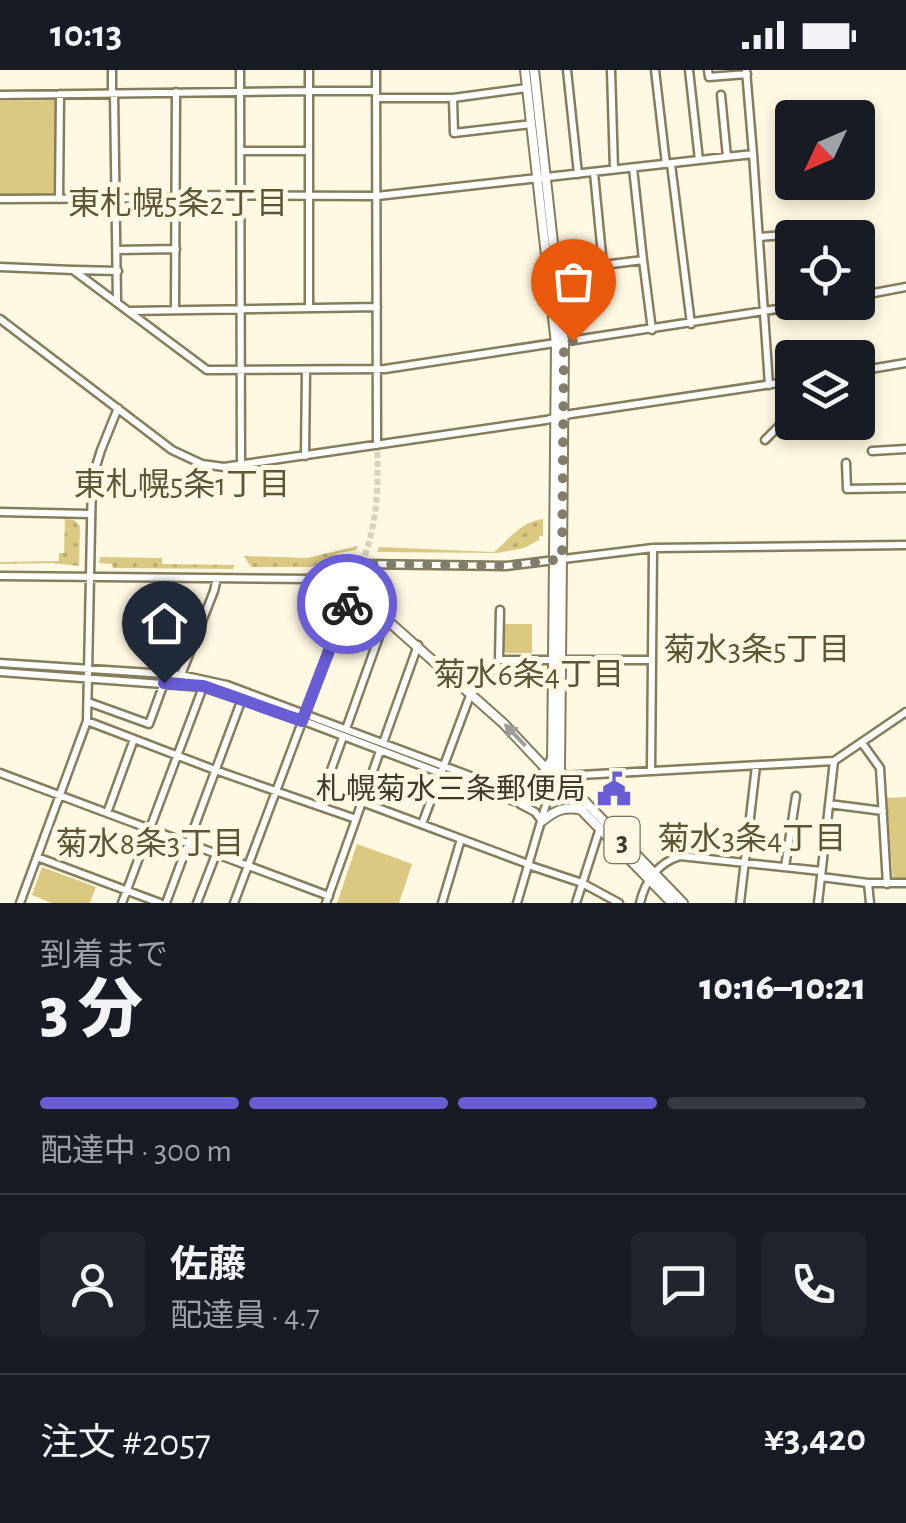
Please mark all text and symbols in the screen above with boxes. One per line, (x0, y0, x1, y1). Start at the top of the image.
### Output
text: 10:13 (50, 16, 122, 54)
north arrow (775, 100, 875, 200)
map controls (775, 100, 875, 440)
district label: 東札幌5条2丁目 (68, 186, 288, 220)
button: locate (775, 220, 875, 320)
pin (531, 239, 616, 342)
icon: bag (546, 254, 601, 309)
button: layers (775, 340, 875, 440)
district label: 東札幌5条1丁目 (74, 467, 290, 501)
courier (297, 554, 397, 654)
icon: bike (320, 577, 375, 632)
pin (122, 581, 207, 684)
icon: home (137, 596, 192, 651)
district label: 菊水3条5丁目 (664, 633, 850, 666)
district label: 菊水6条4丁目 (434, 658, 624, 691)
one-way arrow (504, 724, 527, 748)
public building icon: 札幌菊水三条郵便局 (595, 770, 633, 808)
place label: 札幌菊水三条郵便局 (316, 773, 586, 805)
road number: 3 (604, 817, 640, 863)
district label: 菊水3条4丁目 (658, 822, 846, 855)
district label: 菊水8条3丁目 (56, 827, 244, 860)
text: 到着まで (40, 939, 168, 971)
text: 10:16–10:21 (699, 969, 866, 1007)
text: 3 分 (40, 979, 143, 1044)
text: 配達中 · 300 m (40, 1135, 232, 1167)
button: person (40, 1232, 145, 1337)
button: chat (631, 1232, 736, 1337)
button: phone (761, 1232, 866, 1337)
text: 佐藤 (170, 1247, 246, 1285)
text: 配達員 · 4.7 (170, 1300, 320, 1332)
text: ¥3,420 (764, 1420, 866, 1458)
text: 注文 #2057 (40, 1425, 211, 1463)

